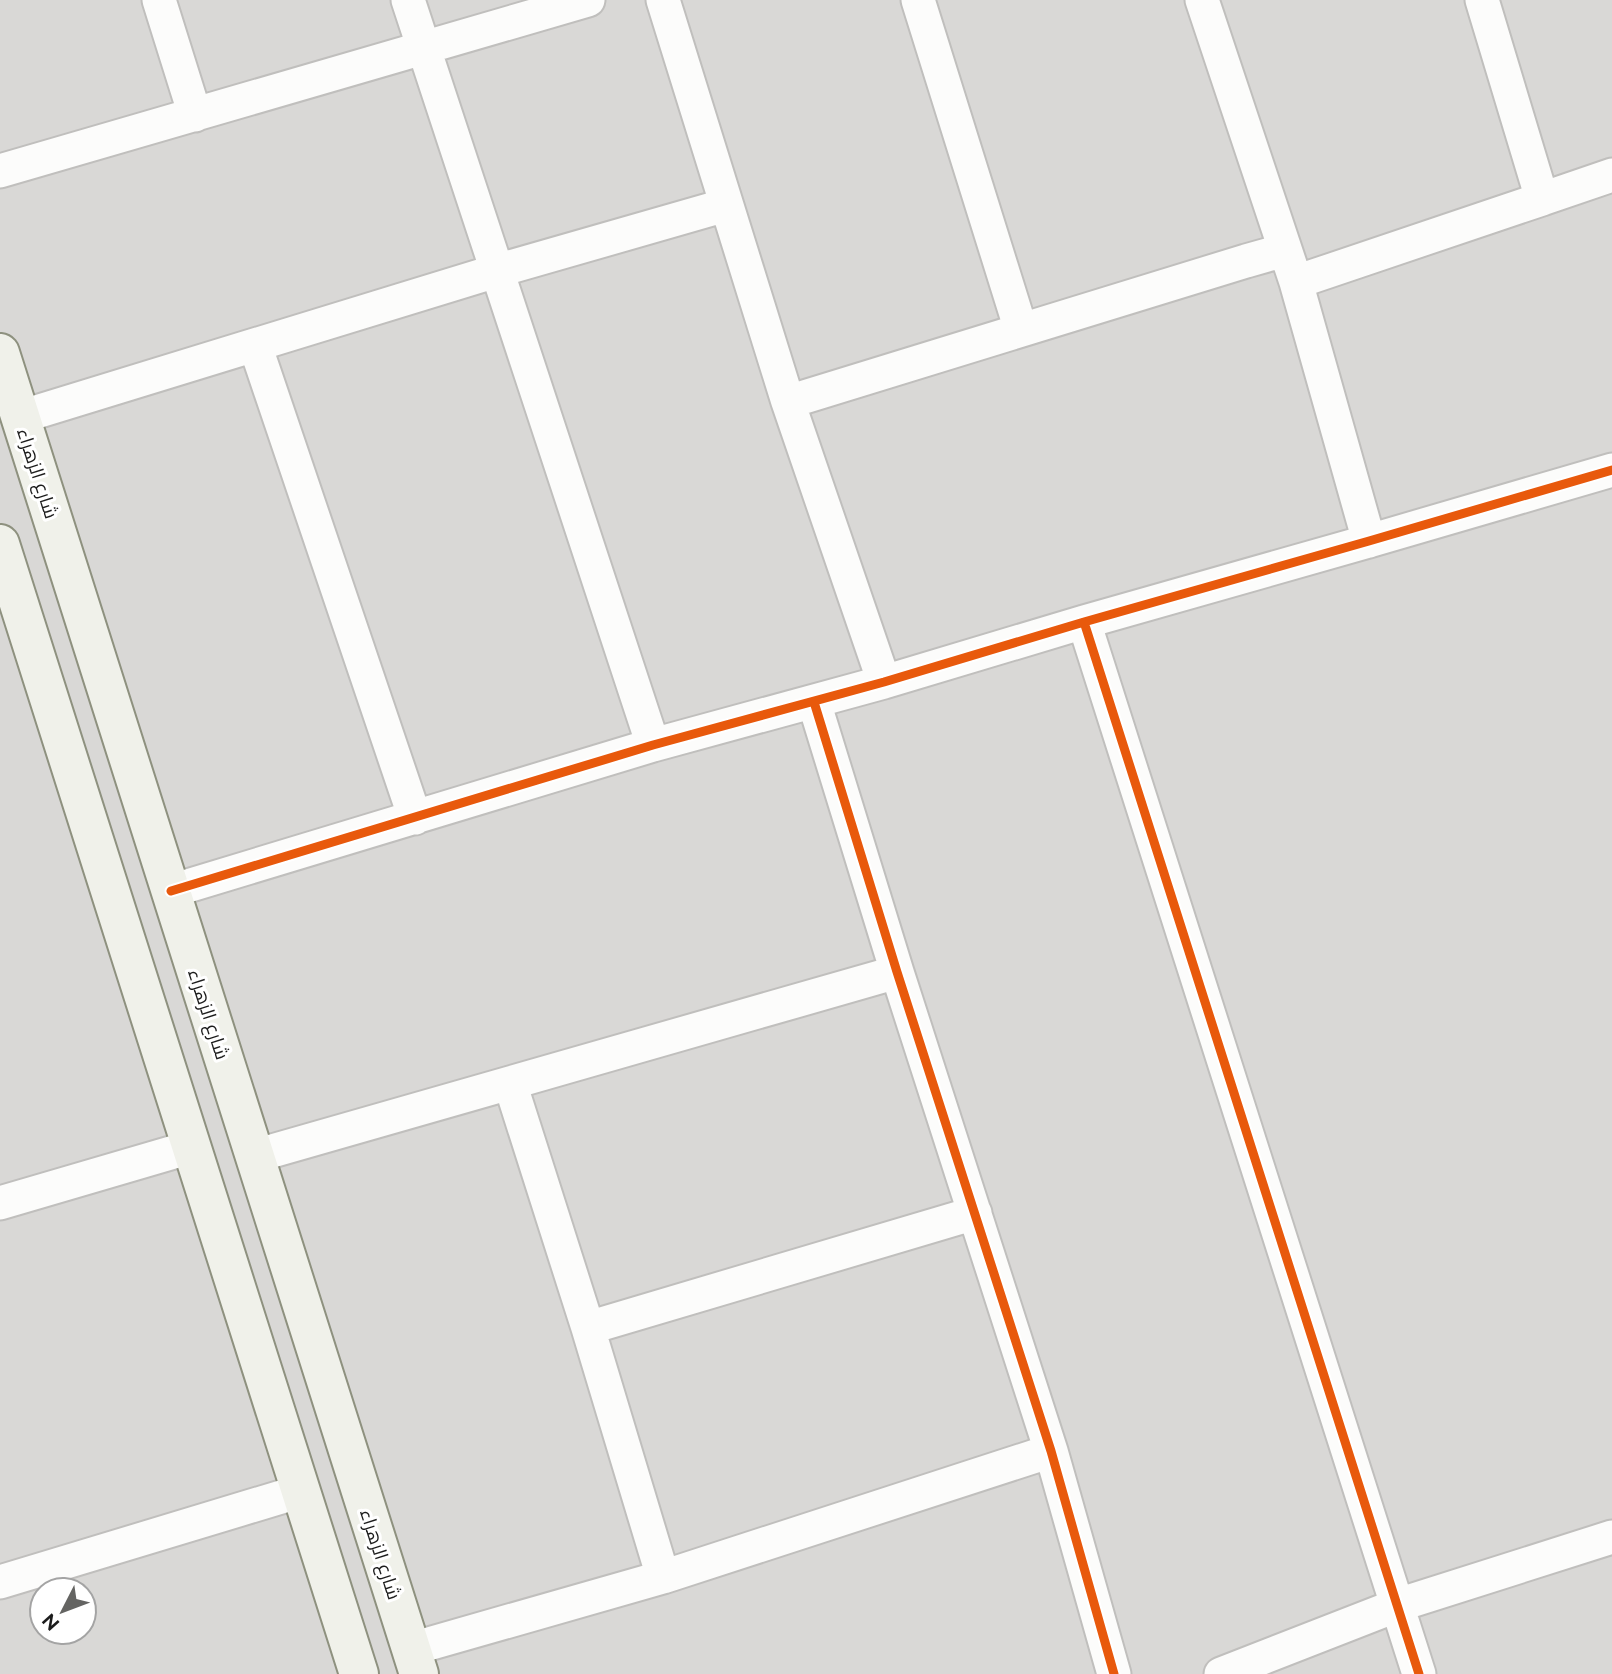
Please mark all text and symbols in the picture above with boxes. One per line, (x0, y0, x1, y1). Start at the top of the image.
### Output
street label: شارع الزهراء (10, 425, 63, 522)
street label: شارع الزهراء (181, 966, 234, 1063)
street label: شارع الزهراء (353, 1506, 406, 1603)
north arrow (28, 1576, 98, 1646)
text: N (37, 1610, 63, 1635)

